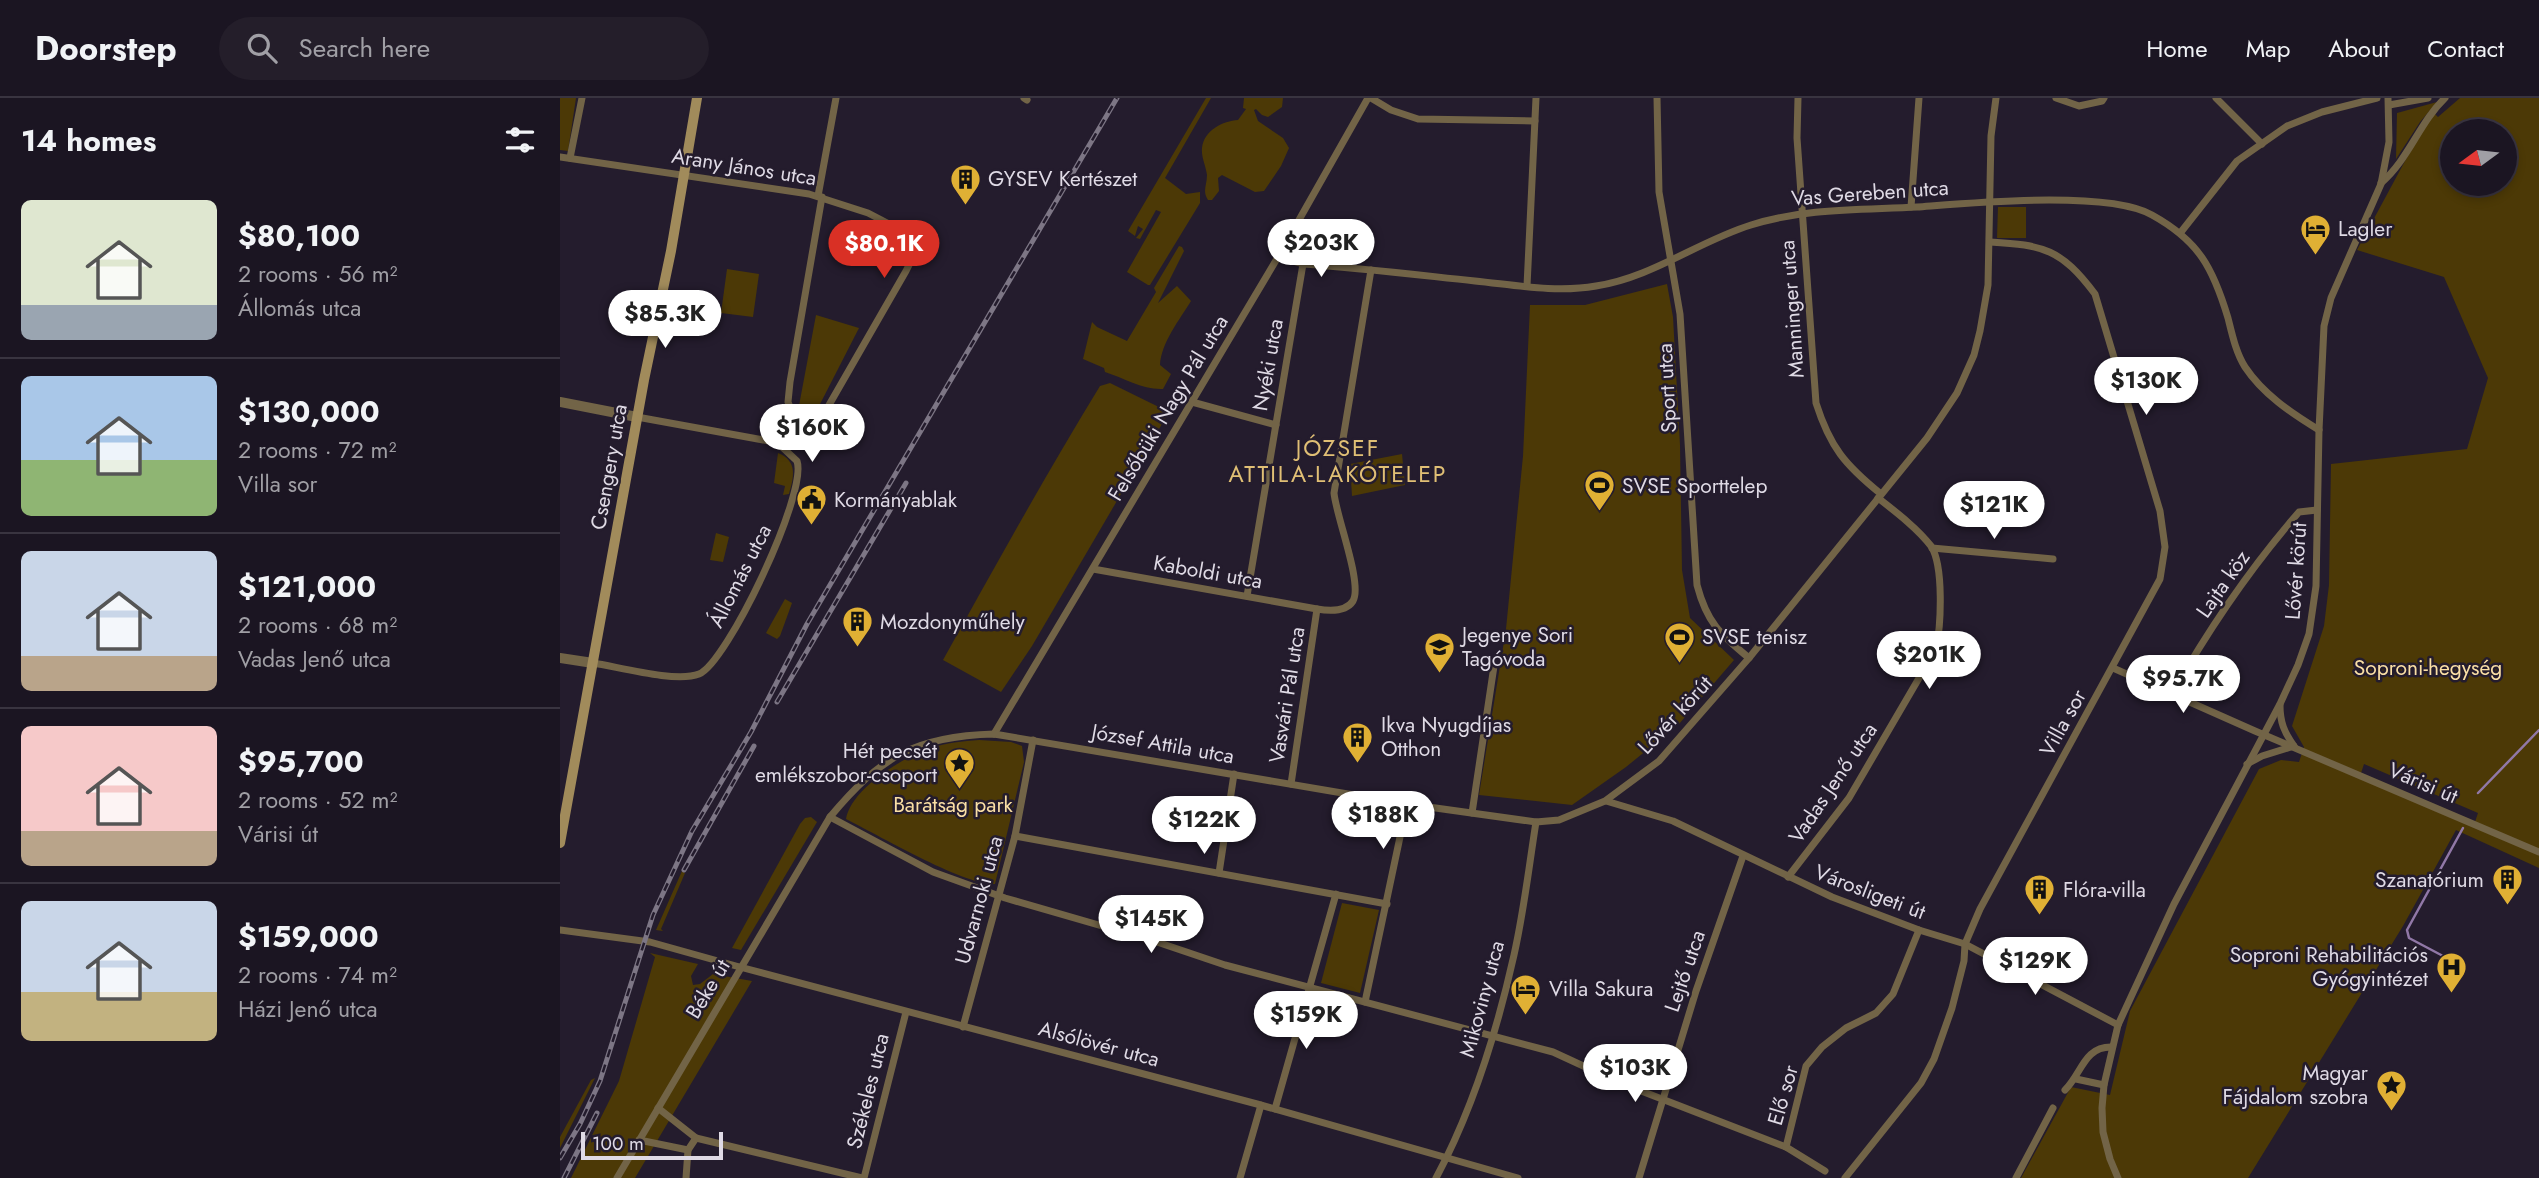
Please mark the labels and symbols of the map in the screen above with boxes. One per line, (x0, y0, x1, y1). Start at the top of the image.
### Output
north arrow (2440, 119, 2516, 196)
street label: Arany János utca (669, 141, 819, 193)
building icon: GYSEV Kertészet (948, 162, 982, 206)
place label: GYSEV Kertészet (988, 164, 1137, 194)
street label: Vas Gereben utca (1790, 173, 1950, 213)
hotel icon: Lagler (2298, 212, 2332, 256)
place label: Lagler (2338, 214, 2393, 244)
pin: $80.1K (827, 220, 941, 280)
pin: $203K (1272, 220, 1370, 279)
street label: Manninger utca (1772, 239, 1812, 379)
pin: $85.3K (608, 290, 722, 350)
street label: Felsőbüki Nagy Pál utca (1100, 309, 1236, 507)
street label: Nyéki utca (1245, 316, 1291, 414)
street label: Sport utca (1650, 342, 1684, 434)
pin: $130K (2097, 358, 2195, 417)
street label: Csengery utca (583, 402, 635, 532)
pin: $160K (763, 404, 861, 464)
district label: JÓZSEF ATTILA-LAKÓTELEP (1229, 431, 1447, 491)
sports icon: SVSE Sporttelep (1582, 469, 1616, 513)
place label: SVSE Sporttelep (1622, 471, 1767, 501)
pin: $121K (1945, 482, 2043, 541)
public building icon: Kormányablak (794, 483, 828, 527)
place label: Kormányablak (834, 485, 958, 515)
street label: Állomás utca (701, 519, 779, 633)
street label: Lővér körút (2278, 521, 2314, 621)
street label: Lajta köz (2189, 544, 2257, 624)
street label: Kaboldi utca (1151, 548, 1265, 596)
building icon: Mozdonyműhely (840, 605, 874, 649)
place label: Mozdonyműhely (880, 607, 1025, 637)
place label: Jegenye Sori Tagóvoda (1459, 620, 1573, 674)
sports icon: SVSE tenisz (1662, 620, 1696, 664)
place label: SVSE tenisz (1702, 622, 1808, 652)
street label: Vasvári Pál utca (1261, 625, 1313, 765)
school or university icon: Jegenye Sori Tagóvoda (1422, 630, 1456, 674)
pin: $201K (1880, 632, 1978, 691)
park label: Soproni-hegység (2354, 653, 2502, 683)
pin: $95.7K (2126, 656, 2240, 715)
street label: Lővér körút (1631, 669, 1719, 761)
street label: Villa sor (2032, 683, 2094, 762)
place label: Ikva Nyugdíjas Otthon (1381, 710, 1511, 764)
street label: József Attila utca (1086, 716, 1237, 771)
street label: Vadas Jenő utca (1782, 717, 1884, 849)
building icon: Ikva Nyugdíjas Otthon (1341, 720, 1375, 764)
place label: Hét pecsét emlékszobor-csoport (755, 736, 937, 790)
place icon: Hét pecsét emlékszobor-csoport (943, 746, 977, 790)
street label: Várisi út (2384, 755, 2462, 811)
park label: Barátság park (893, 790, 1014, 820)
pin: $188K (1334, 792, 1432, 851)
pin: $122K (1155, 796, 1253, 856)
street label: Udvarnoki utca (948, 833, 1010, 967)
street label: Városligeti út (1810, 857, 1930, 927)
building icon: Szanatórium (2490, 863, 2524, 907)
place label: Szanatórium (2375, 865, 2484, 895)
building icon: Flóra-villa (2023, 873, 2057, 917)
place label: Flóra-villa (2063, 875, 2146, 905)
pin: $145K (1102, 896, 1200, 955)
street label: Lejtő utca (1657, 926, 1713, 1016)
street label: Mikoviny utca (1452, 937, 1512, 1061)
pin: $129K (1986, 937, 2084, 997)
place label: Soproni Rehabilitációs Gyógyintézet (2230, 940, 2428, 994)
hospital icon: Soproni Rehabilitációs Gyógyintézet (2434, 950, 2468, 994)
street label: Béke út (678, 954, 738, 1024)
hotel icon: Villa Sakura (1509, 972, 1543, 1016)
place label: Villa Sakura (1549, 974, 1653, 1004)
pin: $159K (1257, 992, 1355, 1051)
street label: Alsólövér utca (1035, 1013, 1163, 1075)
street label: Székeles utca (839, 1030, 897, 1152)
pin: $103K (1586, 1044, 1684, 1104)
place label: Magyar Fájdalom szobra (2222, 1058, 2369, 1112)
street label: Elő sor (1760, 1061, 1806, 1129)
place icon: Magyar Fájdalom szobra (2374, 1068, 2408, 1112)
scale bar (581, 1129, 723, 1161)

